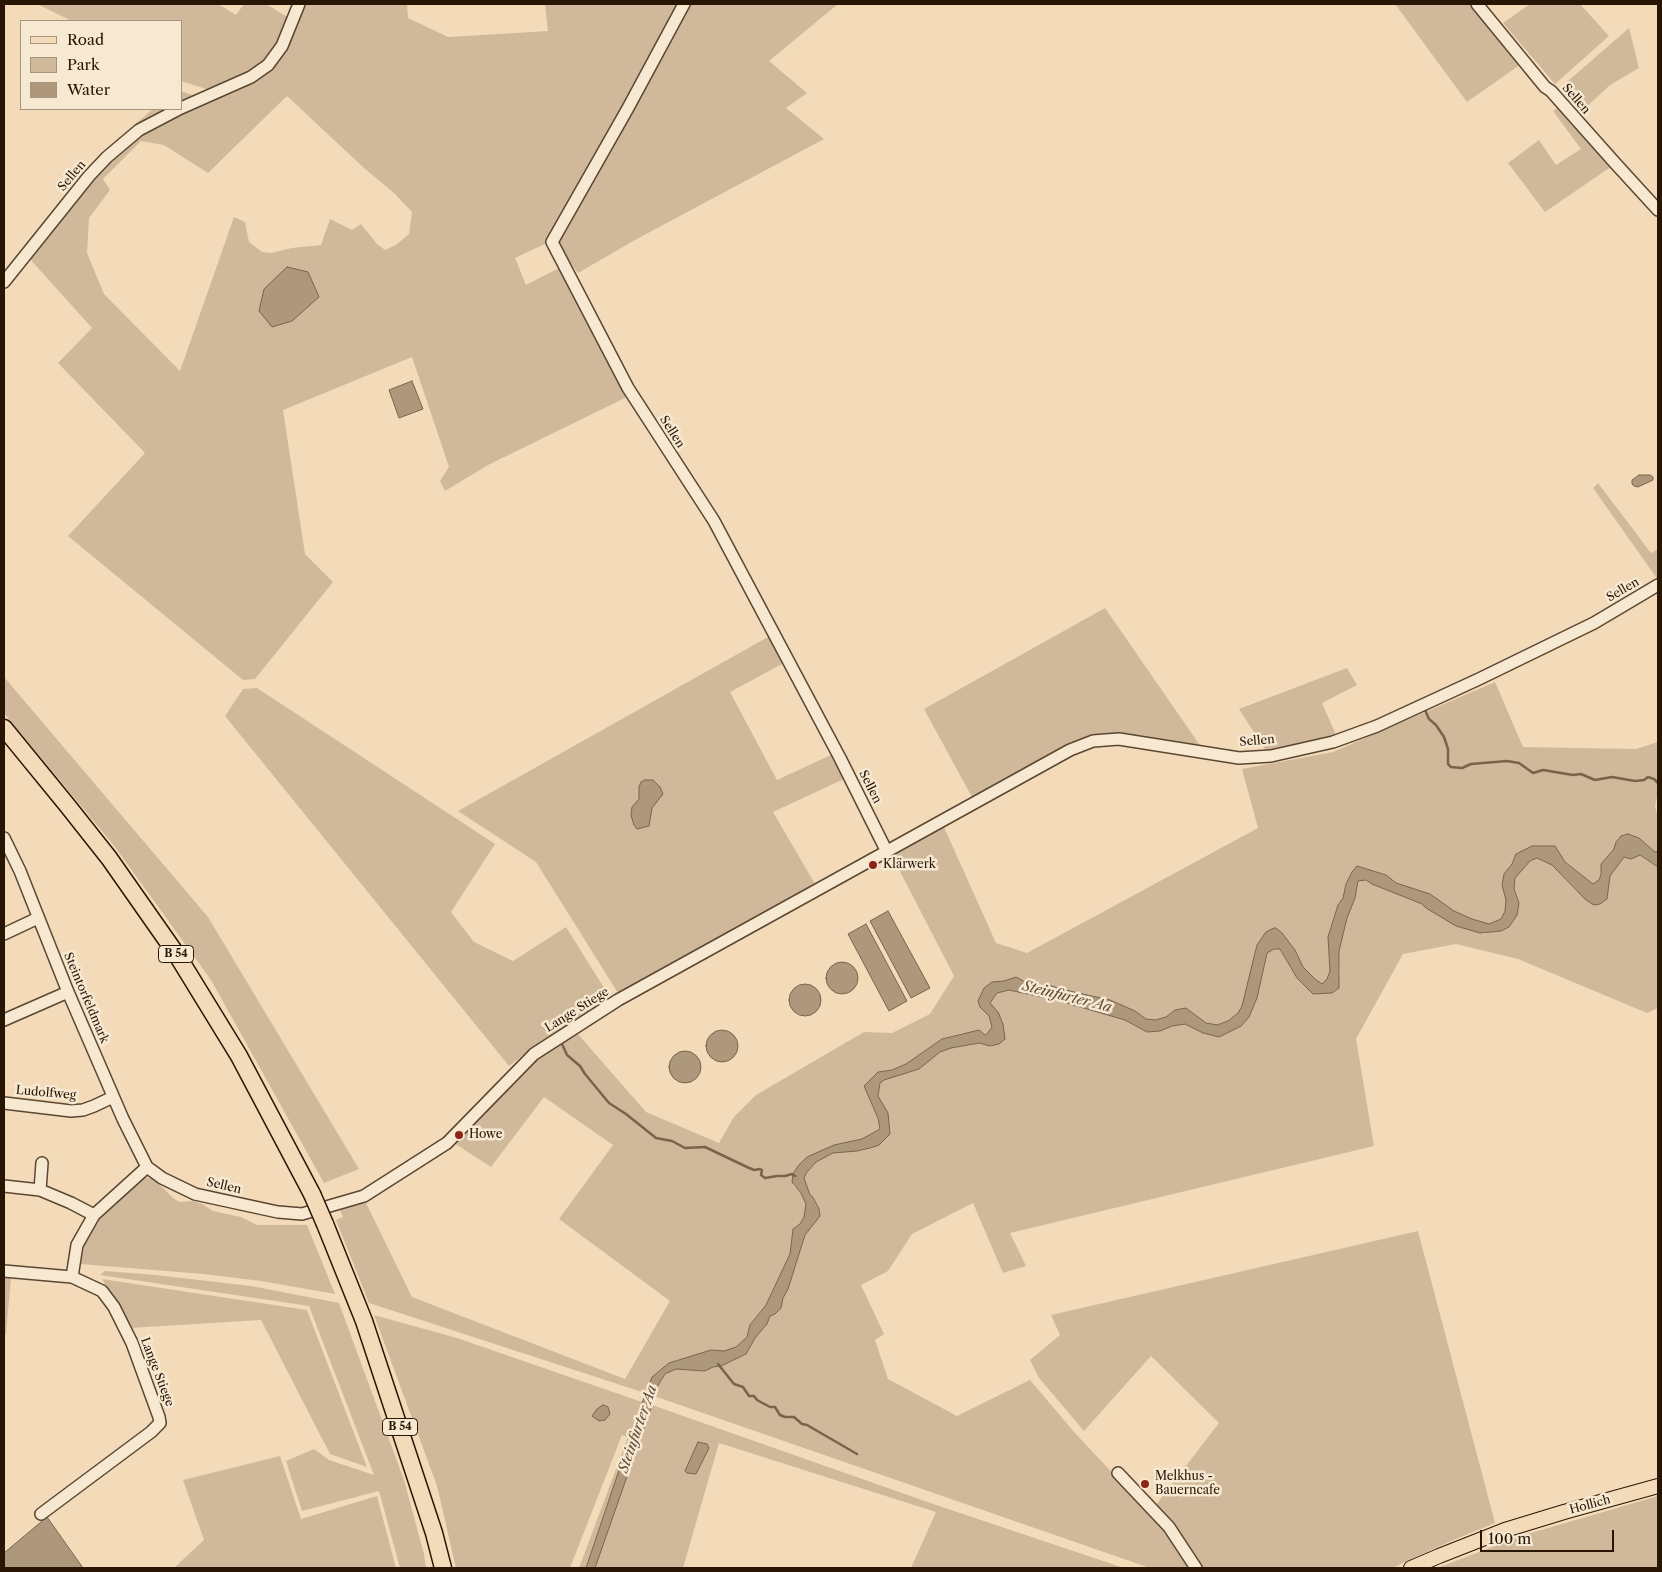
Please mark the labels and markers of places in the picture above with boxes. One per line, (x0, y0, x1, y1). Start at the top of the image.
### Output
place label: Klärwerk (883, 858, 936, 872)
marker: Klärwerk (867, 859, 879, 871)
place label: Howe (469, 1128, 502, 1142)
marker: Howe (453, 1129, 465, 1141)
place label: Melkhus - Bauerncafe (1155, 1470, 1220, 1498)
marker: Melkhus - Bauerncafe (1139, 1478, 1151, 1490)

